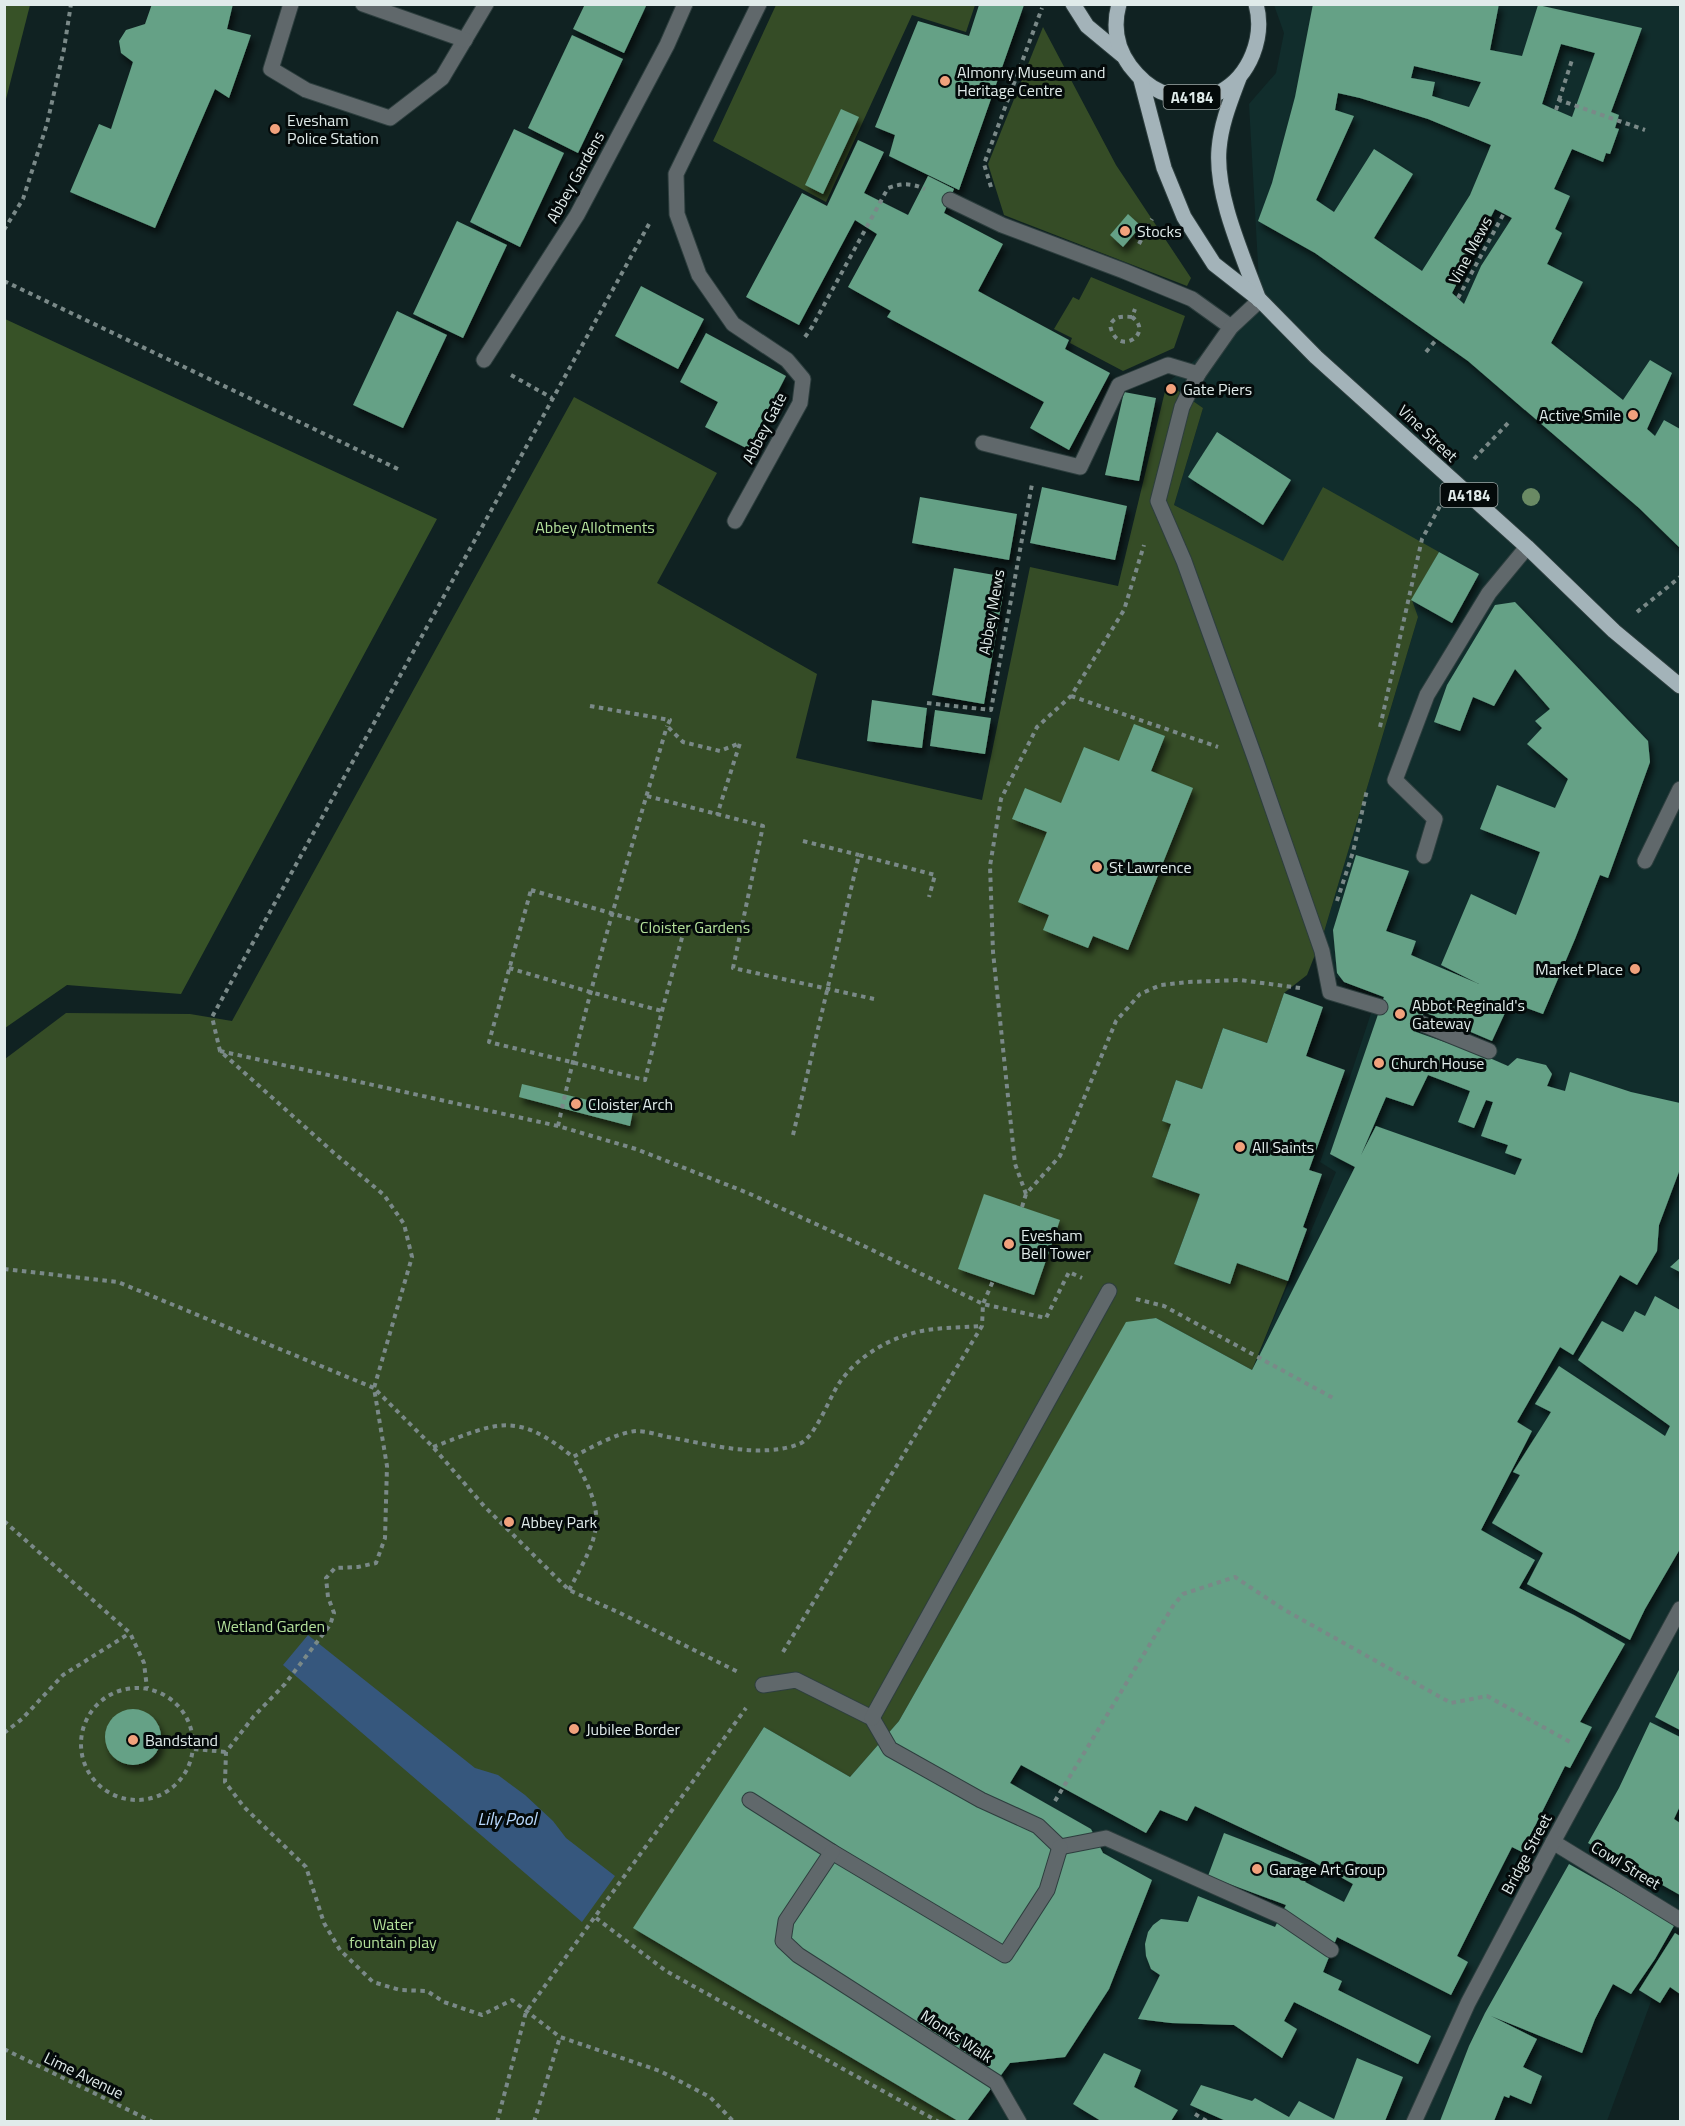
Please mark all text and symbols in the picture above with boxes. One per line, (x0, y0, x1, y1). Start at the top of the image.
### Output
place label: Almonry Museum and Heritage Centre (957, 60, 1105, 102)
marker: Almonry Museum and Heritage Centre (938, 74, 952, 88)
road number: A4184 (1164, 85, 1220, 109)
place label: Evesham Police Station (287, 108, 379, 150)
marker: Evesham Police Station (268, 122, 282, 136)
street label: Abbey Gardens (540, 127, 610, 227)
street label: Vine Mews (1442, 212, 1498, 288)
place label: Stocks (1137, 219, 1182, 243)
marker: Stocks (1118, 224, 1132, 238)
place label: Gate Piers (1183, 377, 1252, 401)
marker: Gate Piers (1164, 382, 1178, 396)
street label: Abbey Gate (736, 388, 792, 468)
street label: Vine Street (1393, 399, 1464, 467)
place label: Active Smile (1539, 403, 1621, 427)
marker: Active Smile (1626, 408, 1640, 422)
road number: A4184 (1440, 483, 1498, 507)
park label: Abbey Allotments (535, 515, 655, 539)
street label: Abbey Mews (972, 567, 1010, 657)
place label: St Lawrence (1109, 855, 1192, 879)
marker: St Lawrence (1090, 860, 1104, 874)
park label: Cloister Gardens (640, 915, 750, 939)
place label: Market Place (1535, 957, 1623, 981)
marker: Market Place (1628, 962, 1642, 976)
place label: Abbot Reginald's Gateway (1412, 993, 1525, 1035)
marker: Abbot Reginald's Gateway (1393, 1007, 1407, 1021)
place label: Church House (1391, 1051, 1484, 1075)
marker: Church House (1372, 1056, 1386, 1070)
place label: Cloister Arch (588, 1092, 673, 1116)
marker: Cloister Arch (569, 1097, 583, 1111)
place label: All Saints (1252, 1135, 1314, 1159)
marker: All Saints (1233, 1140, 1247, 1154)
place label: Evesham Bell Tower (1021, 1223, 1091, 1265)
marker: Evesham Bell Tower (1002, 1237, 1016, 1251)
place label: Abbey Park (521, 1510, 598, 1534)
marker: Abbey Park (502, 1515, 516, 1529)
park label: Wetland Garden (217, 1614, 325, 1638)
place label: Jubilee Border (586, 1717, 681, 1741)
marker: Jubilee Border (567, 1722, 581, 1736)
place label: Bandstand (145, 1728, 218, 1752)
marker: Bandstand (126, 1733, 140, 1747)
water label: Lily Pool (477, 1805, 539, 1832)
street label: Bridge Street (1495, 1809, 1558, 1899)
street label: Cowl Street (1587, 1835, 1666, 1895)
place label: Garage Art Group (1269, 1857, 1385, 1881)
marker: Garage Art Group (1250, 1862, 1264, 1876)
park label: Water fountain play (349, 1912, 437, 1954)
street label: Monks Walk (916, 2004, 998, 2069)
street label: Lime Avenue (40, 2045, 128, 2105)

